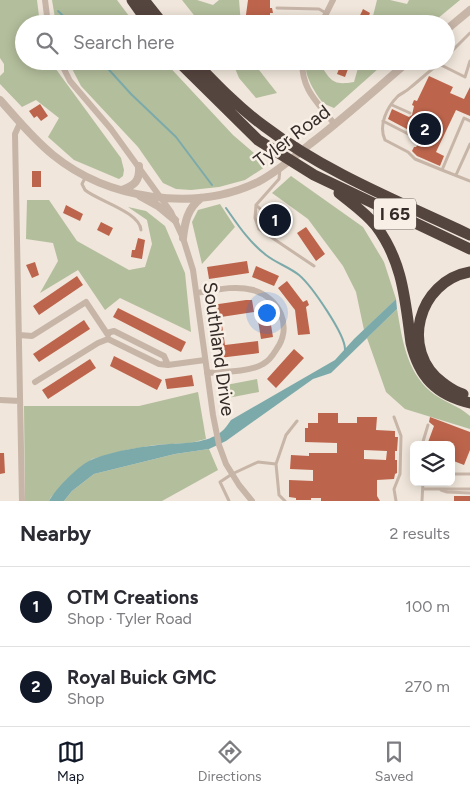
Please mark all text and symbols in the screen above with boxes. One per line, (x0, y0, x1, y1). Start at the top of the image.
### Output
search box (15, 15, 455, 70)
icon: search (33, 29, 61, 57)
text: Search here (73, 31, 175, 54)
street label: Tyler Road (249, 100, 335, 172)
pin: 2 (409, 110, 441, 148)
road number: I 65 (374, 198, 416, 230)
pin: 1 (259, 201, 291, 239)
street label: Southland Drive (198, 280, 240, 418)
your location (254, 300, 280, 326)
map controls (410, 441, 455, 486)
button: layers (410, 441, 455, 486)
text: Nearby (20, 521, 91, 546)
text: 2 results (390, 524, 450, 543)
text: OTM Creations (67, 586, 198, 609)
text: 1 (33, 597, 39, 616)
text: 100 m (405, 597, 450, 616)
text: Shop · Tyler Road (67, 609, 192, 628)
text: Royal Buick GMC (67, 666, 217, 689)
text: 2 (31, 677, 41, 696)
text: 270 m (405, 677, 450, 696)
text: Shop (67, 689, 105, 708)
tab: Map (57, 738, 85, 785)
tab: Directions (198, 738, 262, 785)
tab: Saved (375, 738, 413, 785)

